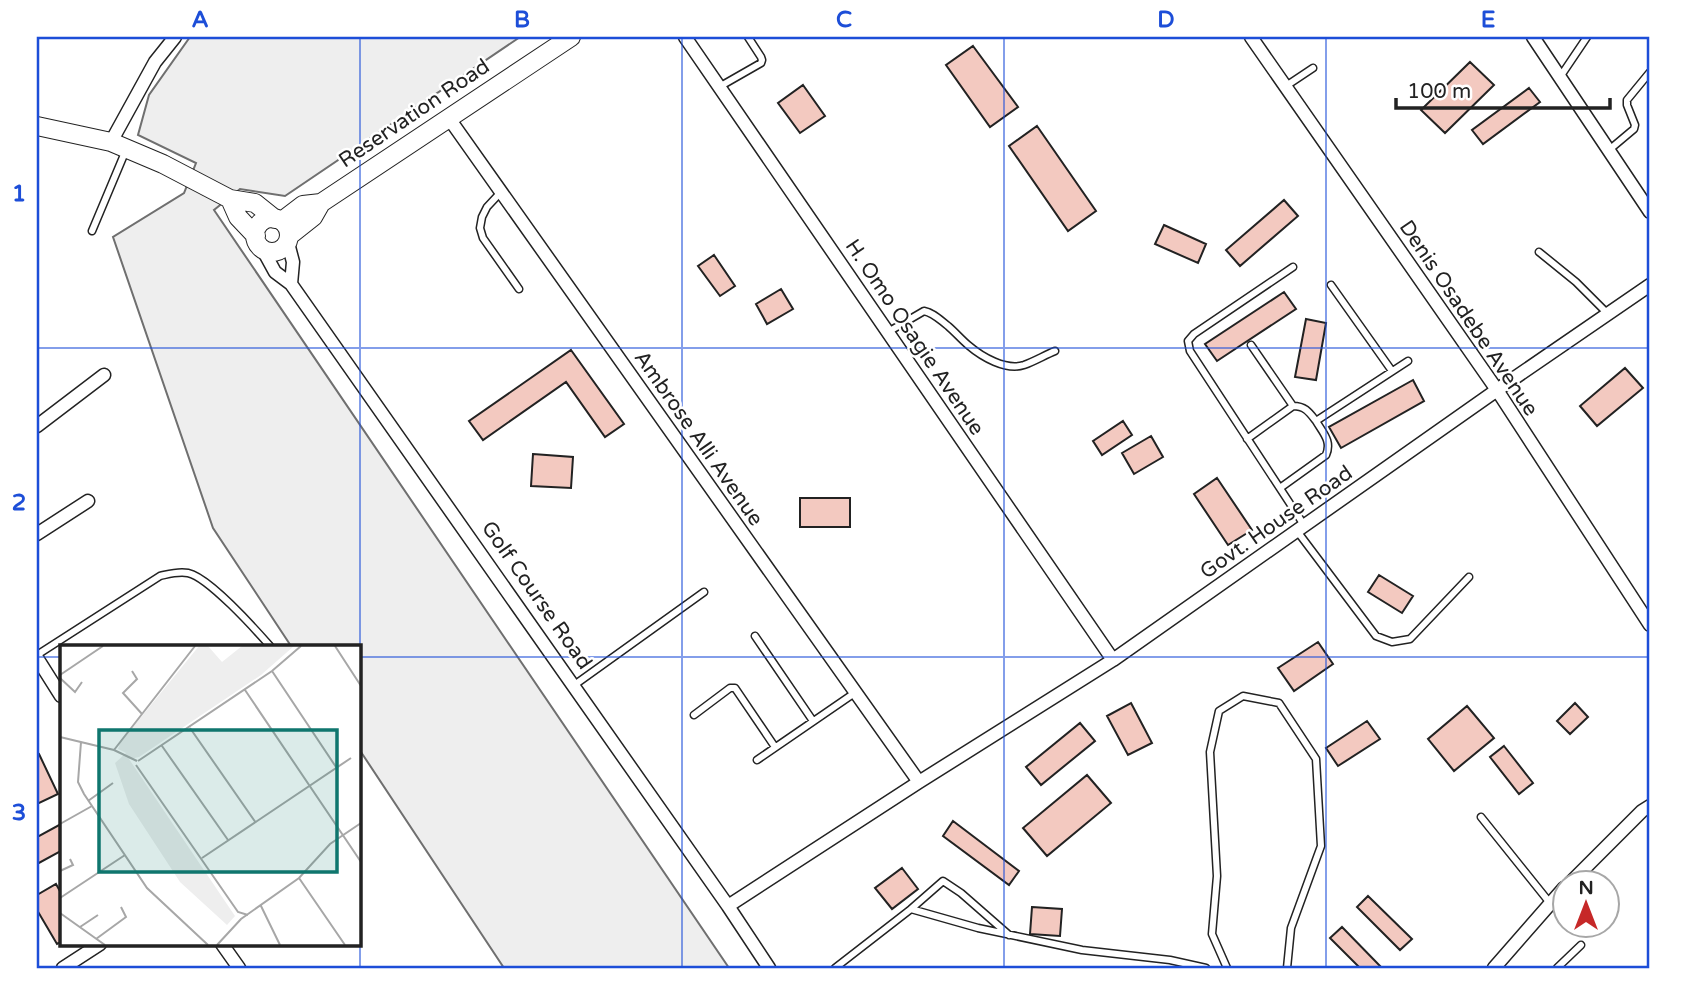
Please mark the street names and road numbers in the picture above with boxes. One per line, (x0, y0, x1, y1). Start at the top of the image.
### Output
street label: Reservation Road (334, 54, 494, 173)
street label: Denis Osadebe Avenue (1394, 216, 1543, 421)
street label: H. Omo Osagie Avenue (840, 235, 990, 440)
street label: Ambrose Alli Avenue (629, 346, 768, 531)
street label: Govt. House Road (1195, 460, 1357, 584)
street label: Golf Course Road (476, 516, 597, 674)

